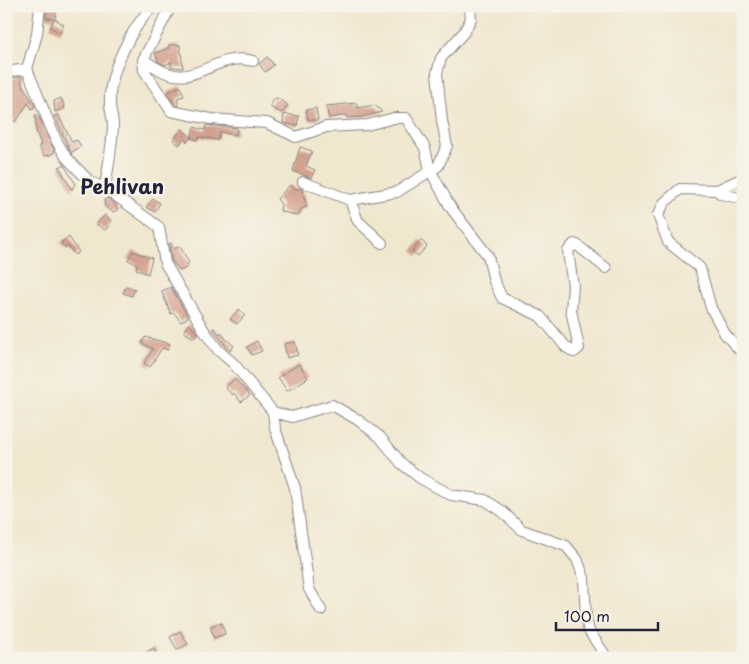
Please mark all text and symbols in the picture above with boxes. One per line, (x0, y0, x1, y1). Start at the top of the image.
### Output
district label: Pehlivan (80, 171, 164, 201)
scale bar (556, 599, 659, 631)
text: 100 m (564, 604, 610, 627)

